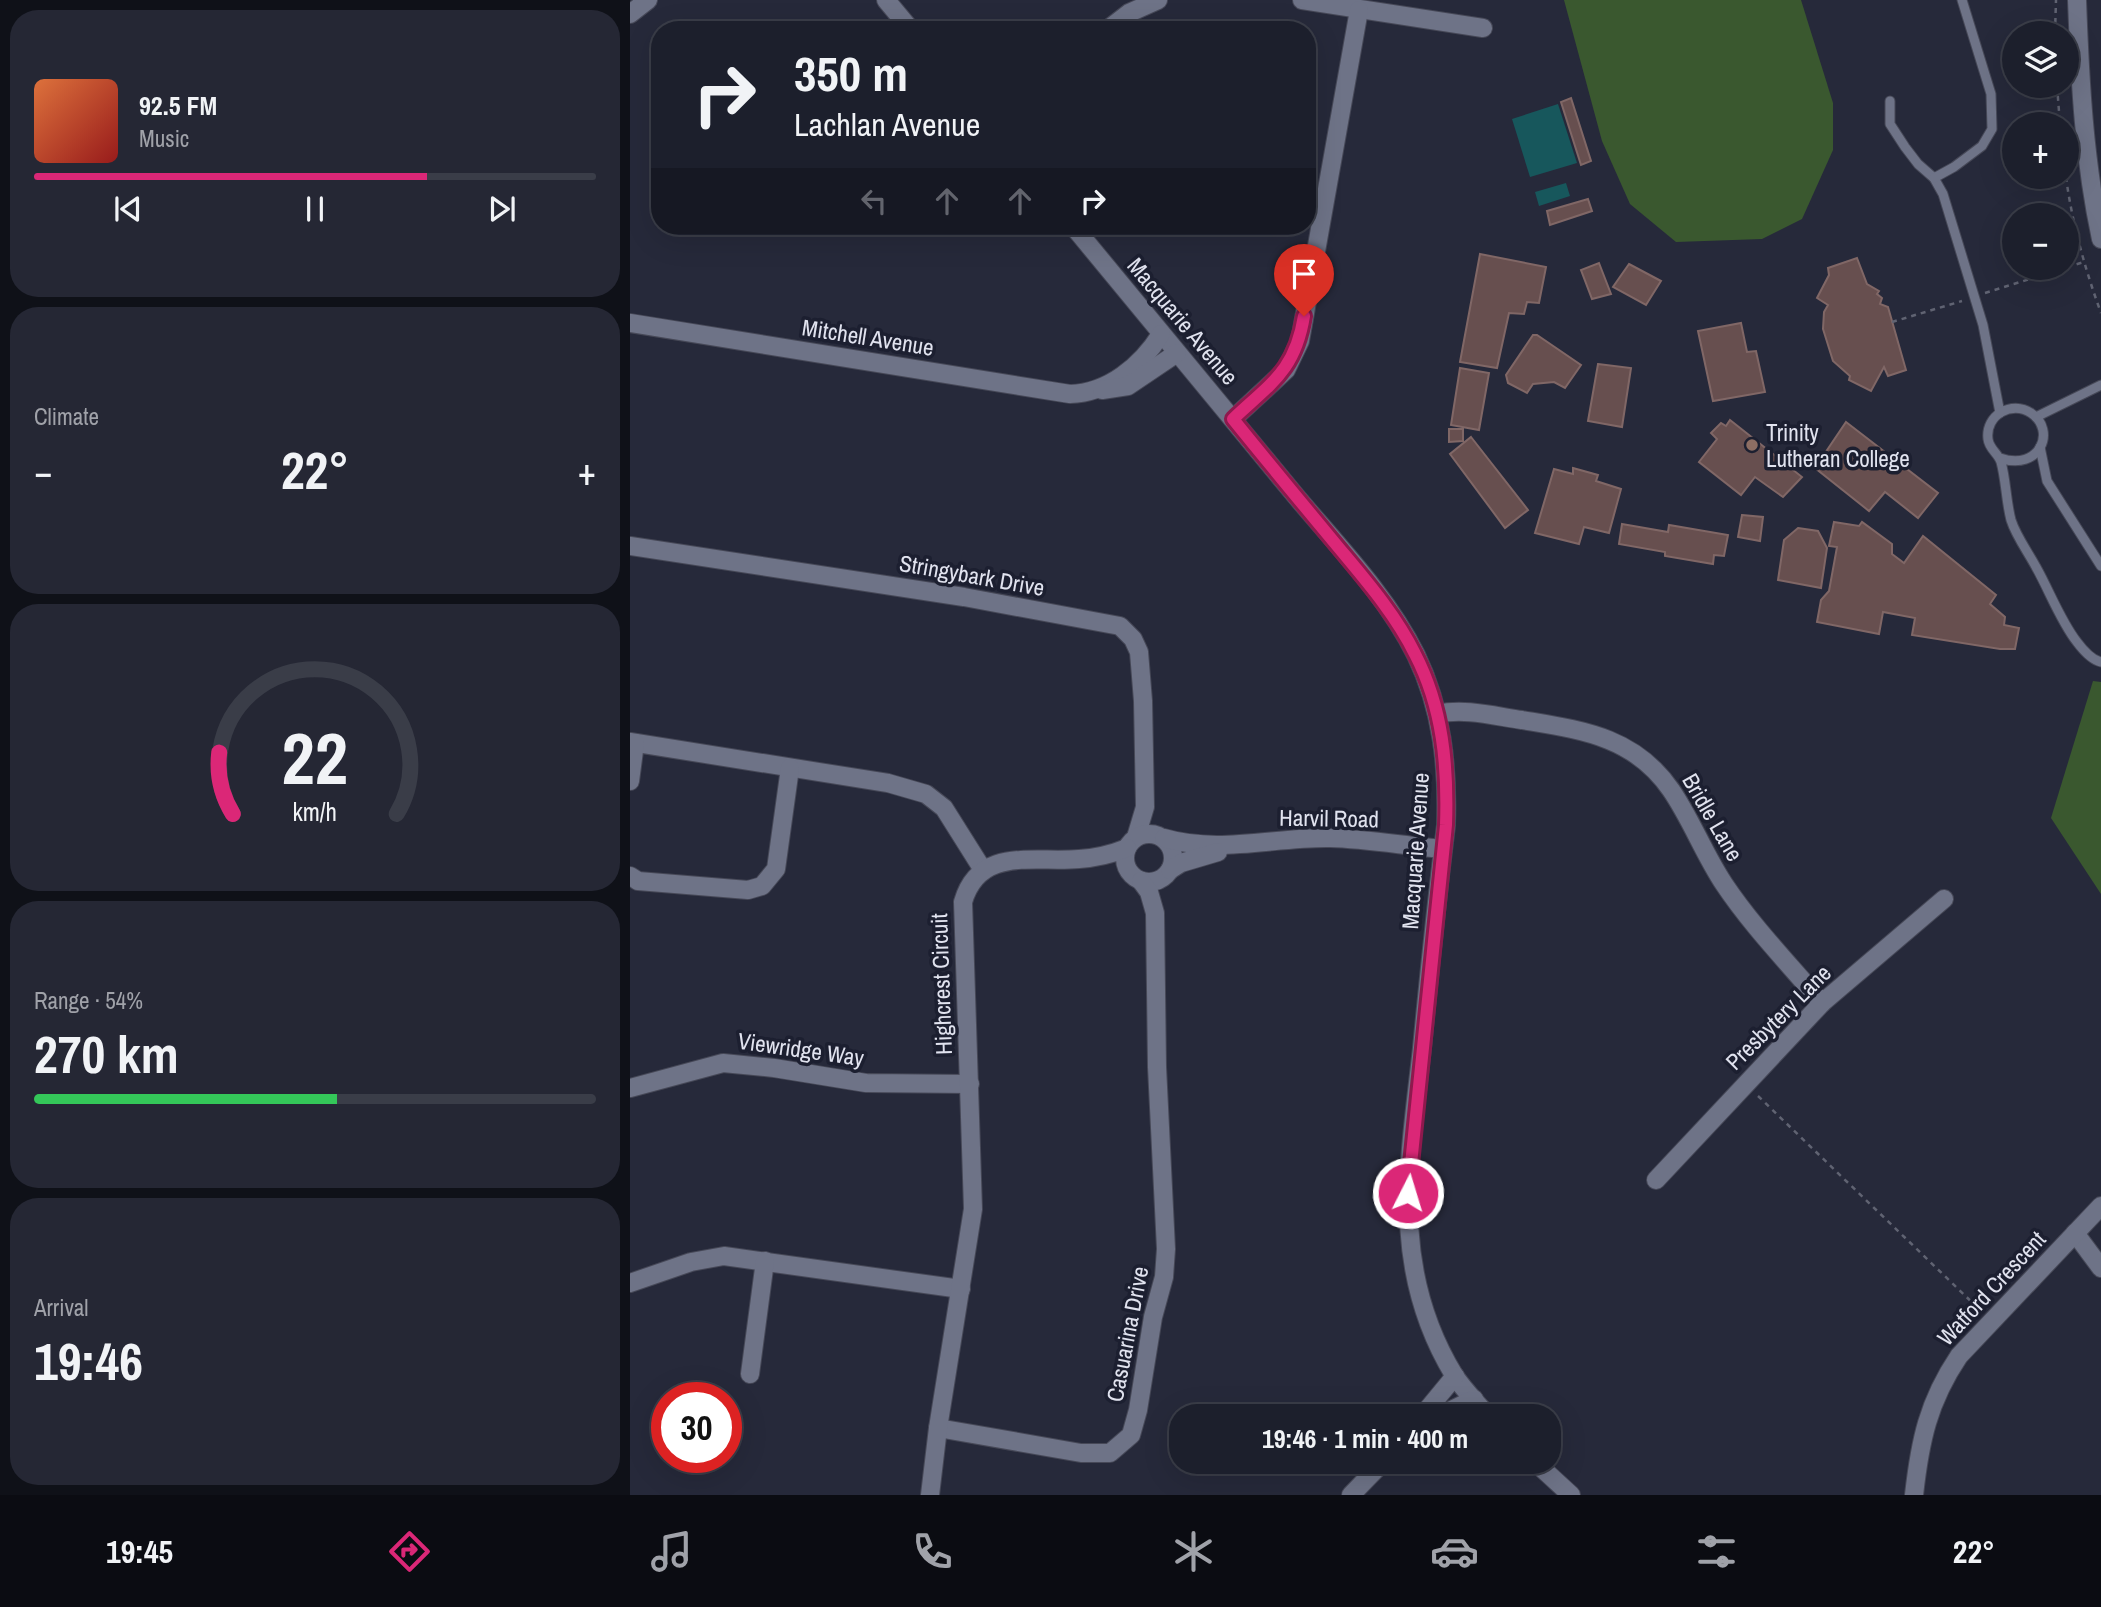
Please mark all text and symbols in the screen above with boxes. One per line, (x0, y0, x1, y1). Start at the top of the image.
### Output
map controls (2002, 21, 2079, 280)
button: layers (2002, 21, 2079, 98)
text: 350 m (794, 40, 908, 106)
icon: right (679, 49, 770, 140)
text: 92.5 FM (139, 88, 217, 123)
text: Lachlan Avenue (794, 103, 980, 146)
button: + (2002, 112, 2079, 189)
text: Music (139, 123, 189, 154)
icon: left (855, 182, 893, 220)
icon: ahead (928, 182, 966, 220)
icon: ahead (1001, 182, 1039, 220)
icon: right (1074, 182, 1112, 220)
icon: previous (109, 190, 147, 228)
icon: pause (296, 190, 334, 228)
icon: next (483, 190, 521, 228)
button: − (2002, 203, 2079, 280)
pin (1274, 244, 1334, 316)
street label: Macquarie Avenue (1121, 251, 1245, 391)
icon: arrive (1285, 255, 1323, 293)
street label: Mitchell Avenue (800, 311, 936, 363)
text: Climate (34, 401, 99, 432)
place label: Trinity Lutheran College (1766, 417, 1910, 474)
text: 22° (281, 435, 349, 505)
marker: Trinity Lutheran College (1744, 437, 1760, 453)
text: − (34, 446, 52, 497)
text: + (578, 446, 596, 497)
street label: Stringybark Drive (897, 547, 1047, 603)
text: 22 (282, 709, 348, 807)
street label: Bridle Lane (1675, 767, 1751, 867)
street label: Macquarie Avenue (1394, 772, 1436, 930)
text: km/h (293, 794, 337, 828)
street label: Harvil Road (1279, 802, 1379, 834)
street label: Highcrest Circuit (923, 913, 959, 1055)
street label: Presbytery Lane (1718, 957, 1838, 1077)
text: Range · 54% (34, 985, 143, 1016)
text: 270 km (34, 1019, 179, 1089)
street label: Viewridge Way (736, 1025, 867, 1073)
position arrow (1371, 1156, 1445, 1230)
street label: Watford Crescent (1930, 1224, 2052, 1352)
street label: Casuarina Drive (1099, 1264, 1155, 1404)
text: Arrival (34, 1292, 89, 1323)
text: 19:46 (34, 1326, 143, 1396)
speed limit sign: 30 (651, 1382, 742, 1473)
text: 19:46 · 1 min · 400 m (1262, 1421, 1468, 1456)
icon: directions (385, 1527, 434, 1576)
icon: music (647, 1527, 696, 1576)
icon: phone (908, 1527, 957, 1576)
icon: climate (1169, 1527, 1218, 1576)
icon: car (1430, 1527, 1479, 1576)
icon: filters (1692, 1527, 1741, 1576)
text: 19:45 (106, 1530, 173, 1573)
text: 22° (1953, 1530, 1995, 1573)

